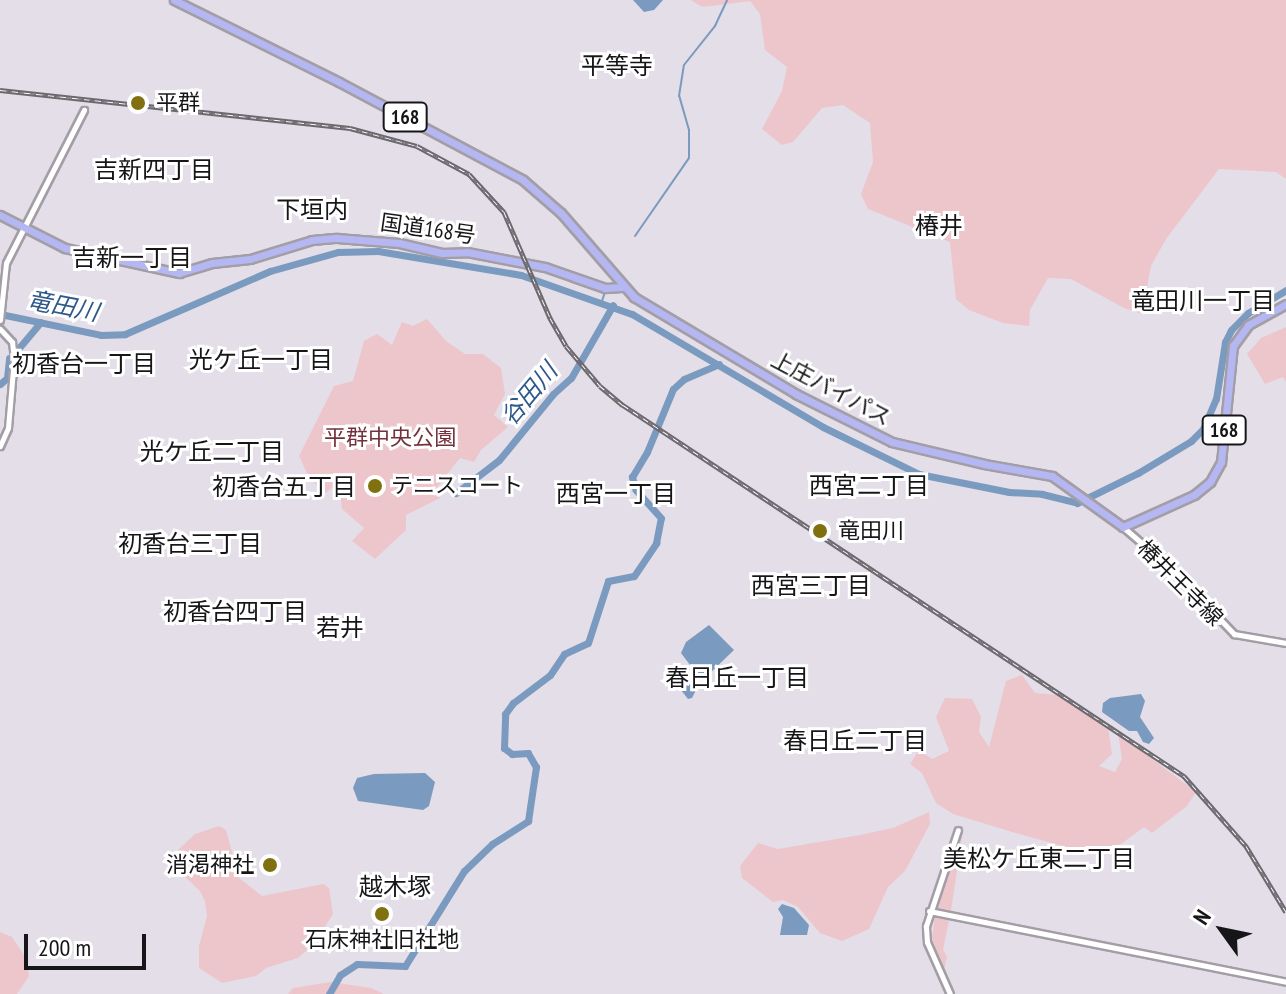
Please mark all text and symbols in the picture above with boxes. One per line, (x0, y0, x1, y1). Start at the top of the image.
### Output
district label: 平等寺 (581, 52, 653, 80)
place label: 平群 (156, 90, 200, 116)
marker: 平群 (127, 92, 149, 114)
road number: 168 (381, 101, 429, 133)
district label: 吉新四丁目 (94, 156, 214, 184)
district label: 下垣内 (276, 196, 348, 224)
street label: 国道168号 (379, 209, 477, 249)
district label: 椿井 (915, 212, 963, 240)
district label: 吉新一丁目 (72, 244, 192, 272)
water label: 竜田川 (25, 285, 101, 327)
district label: 竜田川一丁目 (1131, 287, 1275, 315)
district label: 光ケ丘一丁目 (189, 346, 333, 374)
street label: 上庄バイパス (767, 346, 895, 432)
district label: 初香台一丁目 (12, 350, 156, 378)
water label: 谷田川 (495, 357, 563, 431)
road number: 168 (1200, 414, 1248, 446)
park label: 平群中央公園 (324, 425, 456, 451)
district label: 光ケ丘二丁目 (140, 438, 284, 466)
district label: 西宮二丁目 (809, 472, 929, 500)
district label: 初香台五丁目 (212, 473, 356, 501)
place label: テニスコート (391, 473, 523, 499)
marker: テニスコート (366, 477, 384, 495)
district label: 西宮一丁目 (556, 480, 676, 508)
place label: 竜田川 (838, 518, 904, 544)
marker: 竜田川 (809, 520, 831, 542)
district label: 初香台三丁目 (118, 530, 262, 558)
street label: 椿井王寺線 (1132, 535, 1228, 631)
district label: 西宮三丁目 (751, 572, 871, 600)
district label: 初香台四丁目 (163, 598, 307, 626)
district label: 若井 (316, 614, 364, 642)
district label: 春日丘一丁目 (665, 664, 809, 692)
district label: 春日丘二丁目 (783, 727, 927, 755)
district label: 美松ケ丘東二丁目 (943, 845, 1135, 873)
place label: 消渇神社 (166, 852, 254, 878)
marker: 消渇神社 (261, 856, 279, 874)
district label: 越木塚 (359, 873, 431, 901)
north arrow (1182, 890, 1262, 970)
text: N (1187, 904, 1217, 930)
marker: 石床神社旧社地 (373, 905, 391, 923)
scale bar (28, 918, 150, 968)
place label: 石床神社旧社地 (305, 927, 459, 953)
text: 200 m (38, 932, 91, 963)

